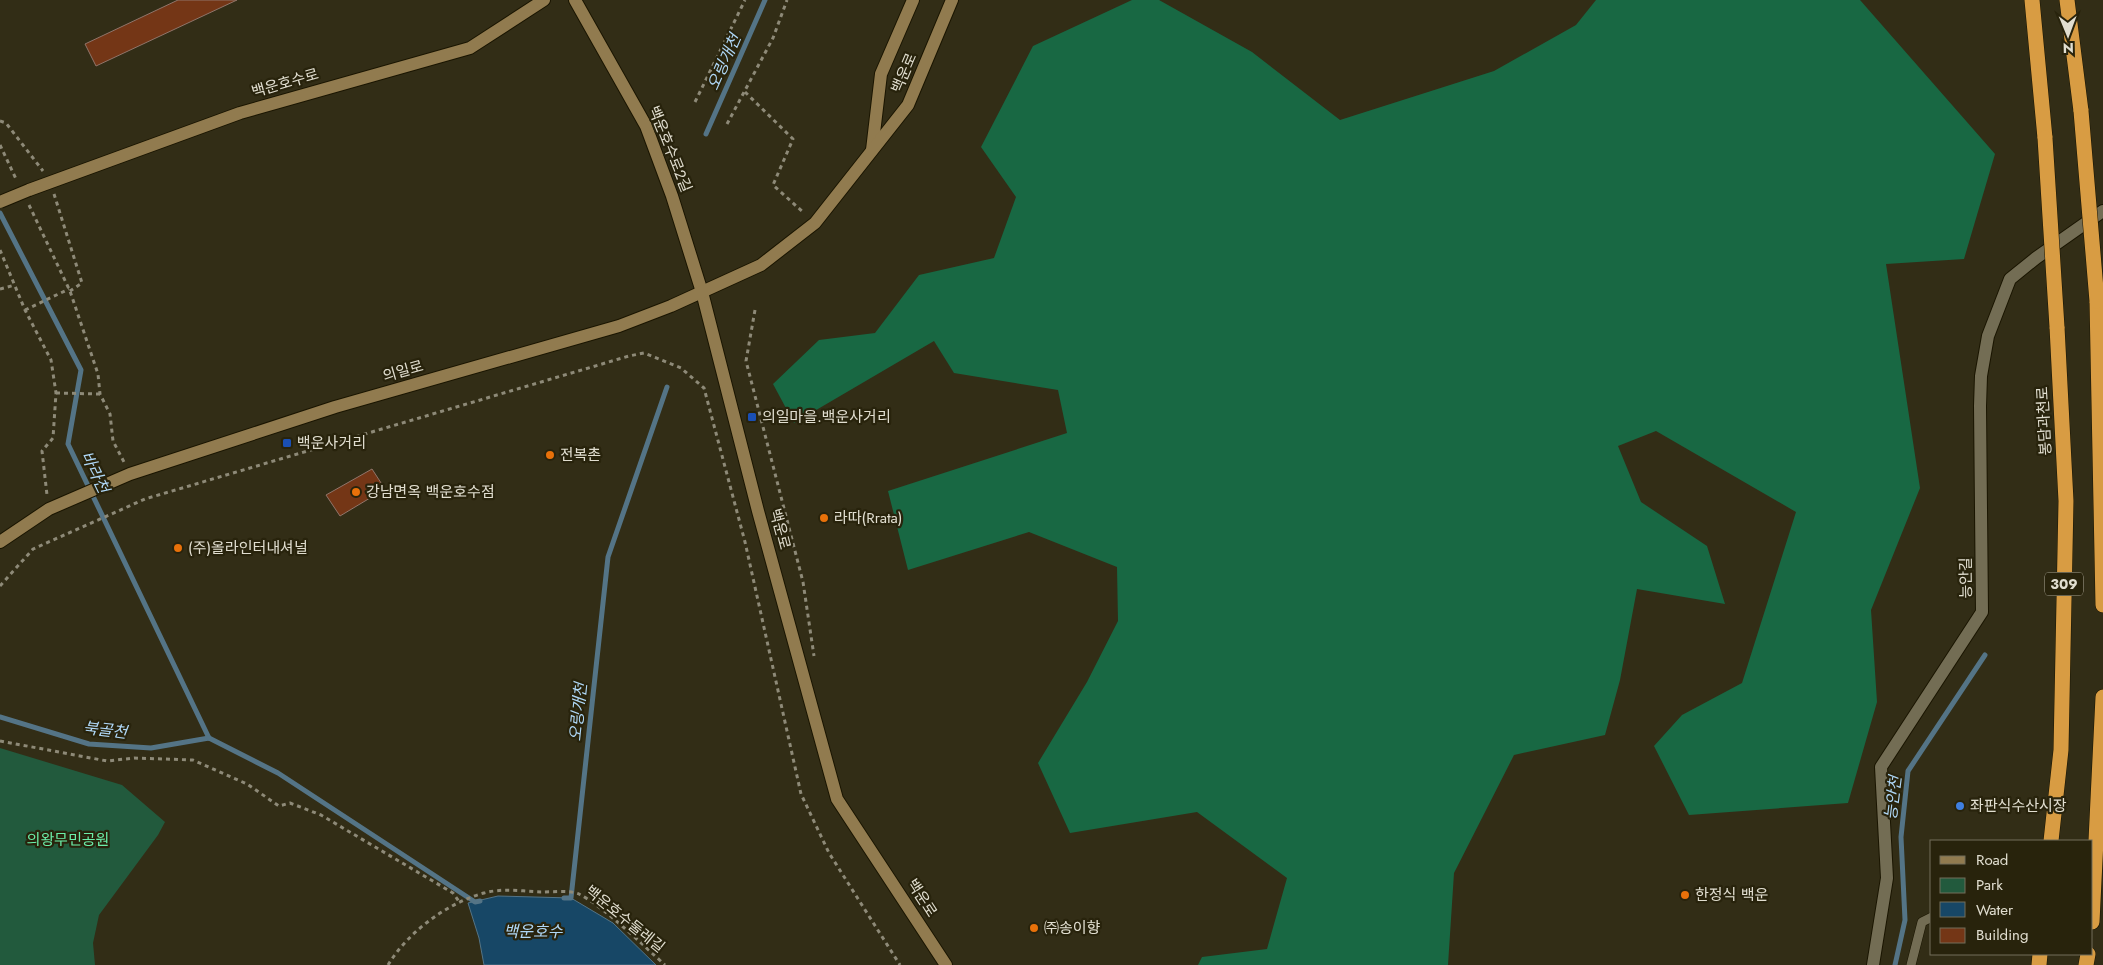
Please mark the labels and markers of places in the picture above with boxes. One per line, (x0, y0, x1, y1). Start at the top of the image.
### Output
place label: 의일마을.백운사거리 (762, 406, 891, 428)
marker: 의일마을.백운사거리 (746, 411, 758, 423)
place label: 백운사거리 (297, 432, 366, 454)
marker: 백운사거리 (281, 437, 293, 449)
place label: 전복촌 (560, 444, 601, 466)
marker: 전복촌 (544, 449, 556, 461)
place label: 강남면옥 백운호수점 (366, 481, 495, 503)
marker: 강남면옥 백운호수점 (350, 486, 362, 498)
place label: 라따(Rrata) (834, 507, 902, 529)
marker: 라따(Rrata) (818, 512, 830, 524)
place label: (주)올라인터내셔널 (188, 537, 308, 559)
marker: (주)올라인터내셔널 (172, 542, 184, 554)
place label: 좌판식수산시장 (1970, 795, 2067, 817)
marker: 좌판식수산시장 (1954, 800, 1966, 812)
place label: 한정식 백운 (1695, 884, 1769, 906)
marker: 한정식 백운 (1679, 889, 1691, 901)
place label: ㈜송이향 (1044, 917, 1101, 939)
marker: ㈜송이향 (1028, 922, 1040, 934)

